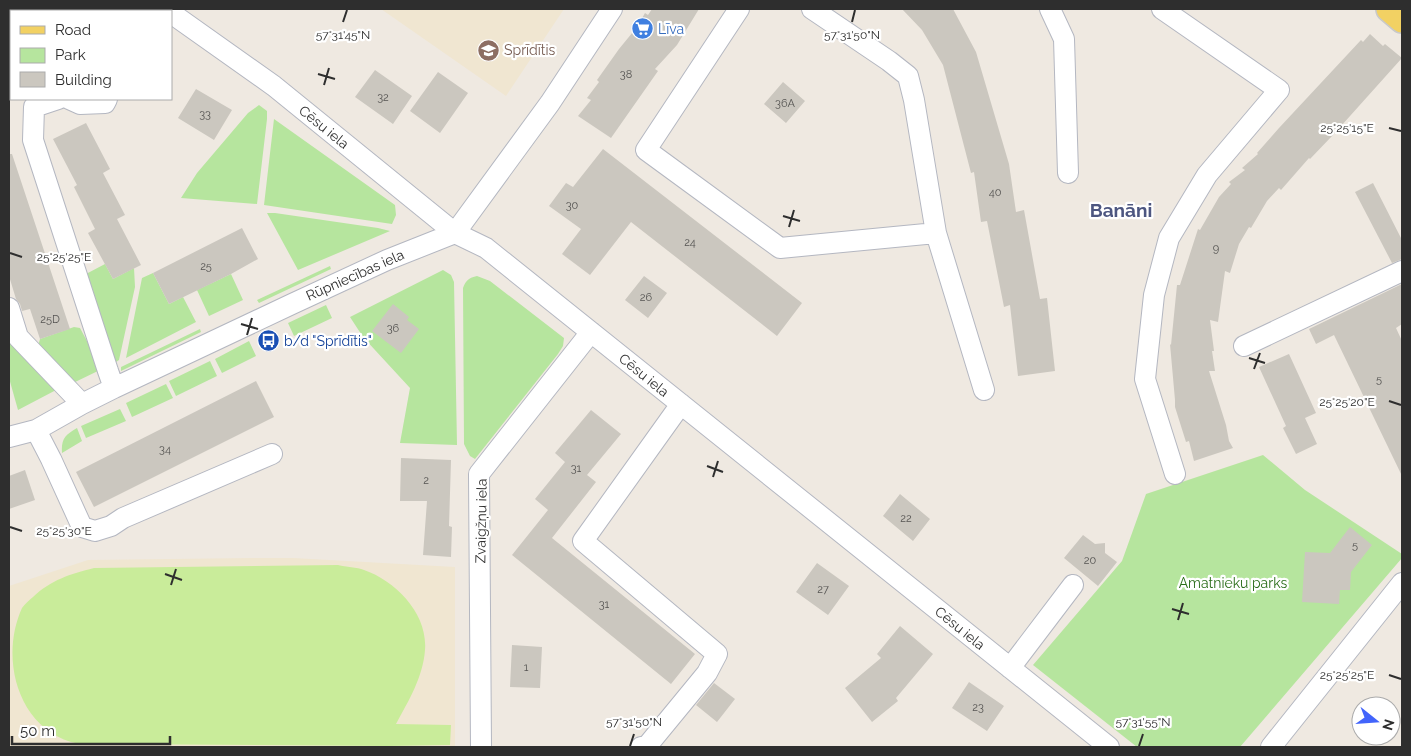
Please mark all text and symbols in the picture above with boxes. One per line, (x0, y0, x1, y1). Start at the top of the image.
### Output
legend (10, 10, 172, 100)
supermarket icon: Līva (630, 17, 654, 41)
text: Road (55, 21, 91, 39)
place label: Līva (658, 21, 684, 37)
text: 57°31'45"N (316, 28, 370, 42)
text: 57°31'50"N (824, 28, 880, 42)
school or university icon: Sprīdītis (476, 38, 500, 62)
place label: Sprīdītis (504, 42, 556, 58)
text: Park (55, 46, 86, 64)
house number: 38 (620, 68, 632, 81)
text: Building (55, 71, 112, 89)
house number: 32 (377, 91, 389, 104)
house number: 36A (775, 97, 795, 110)
street label: Cēsu iela (296, 102, 352, 152)
house number: 33 (199, 108, 211, 121)
text: 25°25'15"E (1320, 121, 1374, 135)
house number: 40 (989, 186, 1002, 199)
house number: 30 (566, 199, 579, 212)
district label: Banāni (1090, 199, 1152, 221)
house number: 24 (684, 236, 696, 249)
house number: 9 (1213, 242, 1219, 255)
street label: Rūpniecības iela (304, 246, 406, 304)
text: 25°25'25"E (37, 250, 91, 264)
house number: 25 (200, 260, 212, 273)
house number: 26 (640, 291, 653, 304)
house number: 25D (40, 313, 60, 326)
house number: 36 (387, 322, 400, 335)
bus stop icon: b/d "Sprīdītis" (256, 329, 280, 353)
place label: b/d "Sprīdītis" (284, 333, 372, 349)
street label: Cēsu iela (616, 350, 672, 400)
house number: 5 (1376, 373, 1382, 386)
text: 25°25'20"E (1319, 395, 1375, 409)
house number: 34 (159, 443, 171, 456)
house number: 31 (571, 462, 582, 475)
house number: 2 (423, 474, 429, 487)
street label: Zvaigžņu iela (472, 478, 490, 564)
house number: 22 (900, 512, 912, 525)
text: 25°25'30"E (36, 524, 92, 538)
house number: 5 (1352, 539, 1358, 552)
house number: 20 (1084, 554, 1096, 567)
park label: Amatnieku parks (1179, 575, 1288, 591)
house number: 27 (817, 583, 829, 596)
house number: 31 (599, 598, 610, 611)
street label: Cēsu iela (932, 603, 988, 653)
house number: 1 (524, 661, 529, 674)
text: 25°25'25"E (1320, 668, 1374, 682)
north arrow (1351, 696, 1401, 746)
house number: 23 (972, 701, 984, 714)
scale bar (12, 714, 170, 746)
text: 57°31'50"N (606, 715, 662, 729)
text: 57°31'55"N (1115, 715, 1171, 729)
text: N (1379, 717, 1398, 732)
text: 50 m (20, 722, 55, 740)

